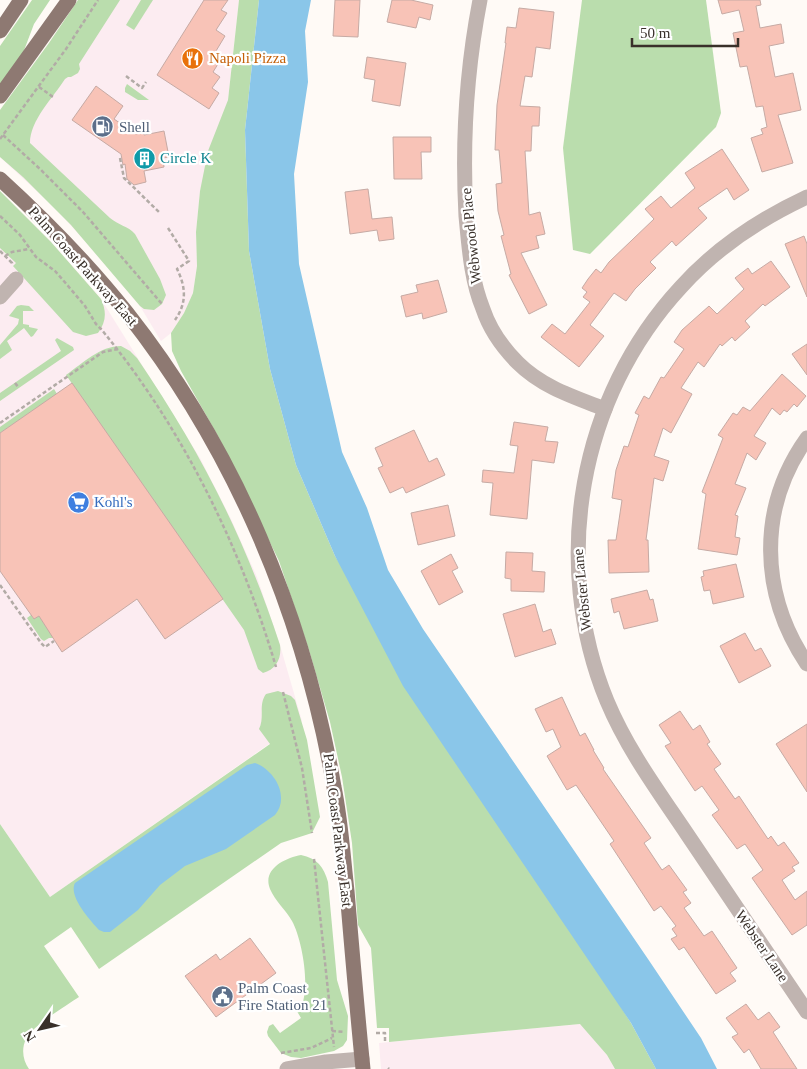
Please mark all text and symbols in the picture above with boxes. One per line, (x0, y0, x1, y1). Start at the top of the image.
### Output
scale bar (632, 15, 738, 47)
text: 50 m (640, 25, 671, 41)
restaurant icon: Napoli Pizza (181, 46, 205, 70)
place label: Napoli Pizza (209, 50, 286, 66)
fuel station icon: Shell (91, 115, 115, 139)
place label: Shell (119, 119, 150, 135)
building icon: Circle K (132, 146, 156, 170)
place label: Circle K (160, 150, 211, 166)
street label: Webwood Place (458, 187, 484, 285)
street label: Palm Coast Parkway East (25, 203, 141, 329)
supermarket icon: Kohl's (66, 490, 90, 514)
place label: Kohl's (94, 494, 133, 510)
street label: Webster Lane (570, 548, 594, 632)
street label: Palm Coast Parkway East (321, 752, 355, 908)
street label: Webster Lane (732, 907, 792, 985)
place label: Palm Coast Fire Station 21 (238, 980, 327, 1013)
public building icon: Palm Coast Fire Station 21 (210, 985, 234, 1009)
north arrow (15, 1004, 65, 1054)
text: N (21, 1028, 39, 1044)

